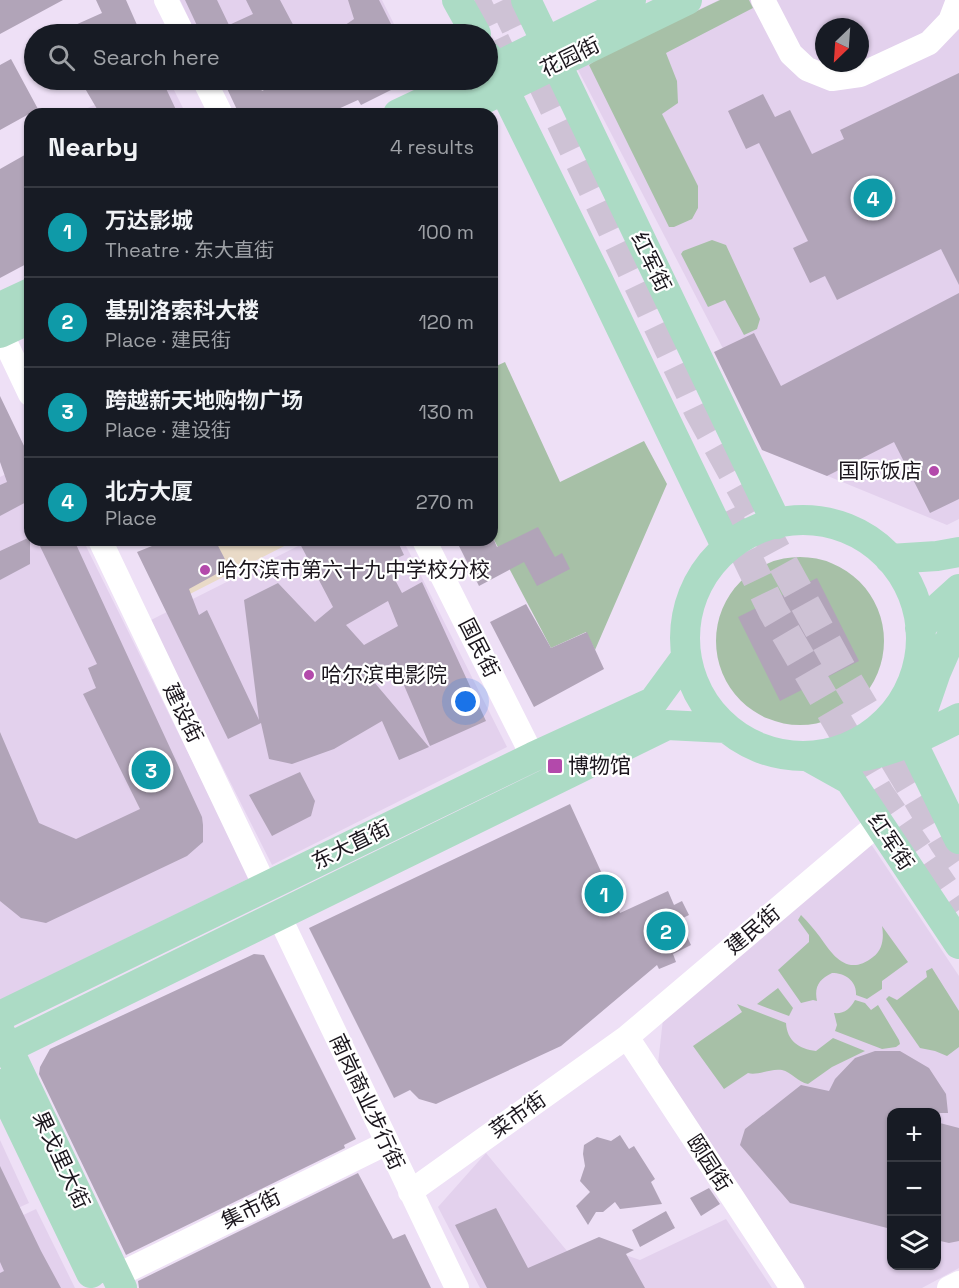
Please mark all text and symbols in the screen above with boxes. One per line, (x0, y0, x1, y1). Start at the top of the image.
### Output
north arrow (815, 18, 869, 72)
search box (24, 24, 498, 90)
street label: 花园街 (536, 31, 604, 82)
icon: search (45, 41, 78, 74)
text: Search here (93, 43, 220, 71)
text: Nearby (48, 130, 138, 164)
text: 4 results (390, 134, 474, 160)
pin: 4 (854, 176, 892, 220)
text: 万达影城 (105, 206, 193, 234)
text: 1 (63, 219, 72, 245)
text: 100 m (418, 219, 474, 245)
street label: 红军街 (626, 228, 677, 296)
text: Theatre · 东大直街 (105, 237, 274, 263)
text: 基别洛索科大楼 (105, 296, 259, 324)
text: 2 (62, 309, 73, 335)
text: 120 m (418, 309, 474, 335)
text: Place · 建民街 (105, 327, 231, 353)
text: 跨越新天地购物广场 (105, 386, 303, 414)
text: 3 (61, 399, 74, 425)
text: 130 m (418, 399, 474, 425)
text: Place · 建设街 (105, 417, 231, 443)
place label: 国际饭店 (838, 457, 922, 484)
marker: 国际饭店 (927, 464, 941, 478)
text: 北方大厦 (105, 477, 193, 505)
text: 4 (61, 489, 74, 515)
text: 270 m (416, 489, 474, 515)
text: Place (105, 505, 157, 531)
place label: 哈尔滨市第六十九中学校分校 (217, 556, 490, 583)
marker: 哈尔滨市第六十九中学校分校 (198, 563, 212, 577)
street label: 国民街 (453, 614, 506, 682)
place label: 哈尔滨电影院 (321, 661, 447, 688)
marker: 哈尔滨电影院 (302, 668, 316, 682)
street label: 建设街 (158, 679, 209, 747)
your location (451, 687, 480, 716)
pin: 3 (132, 748, 170, 792)
place label: 博物馆 (568, 752, 631, 779)
marker: 博物馆 (546, 757, 564, 775)
street label: 红军街 (863, 808, 920, 875)
street label: 东大直街 (307, 814, 394, 875)
pin: 1 (584, 872, 624, 916)
street label: 建民街 (720, 899, 785, 960)
pin: 2 (646, 908, 686, 954)
street label: 南岗商业步行街 (324, 1029, 411, 1174)
street label: 菜市街 (484, 1085, 551, 1144)
street label: 果戈里大街 (27, 1107, 96, 1213)
map controls (887, 1108, 941, 1270)
button: + (887, 1108, 941, 1162)
street label: 颐园街 (681, 1129, 738, 1196)
button: − (887, 1162, 941, 1216)
street label: 集市街 (217, 1183, 285, 1234)
button: layers (887, 1216, 941, 1270)

